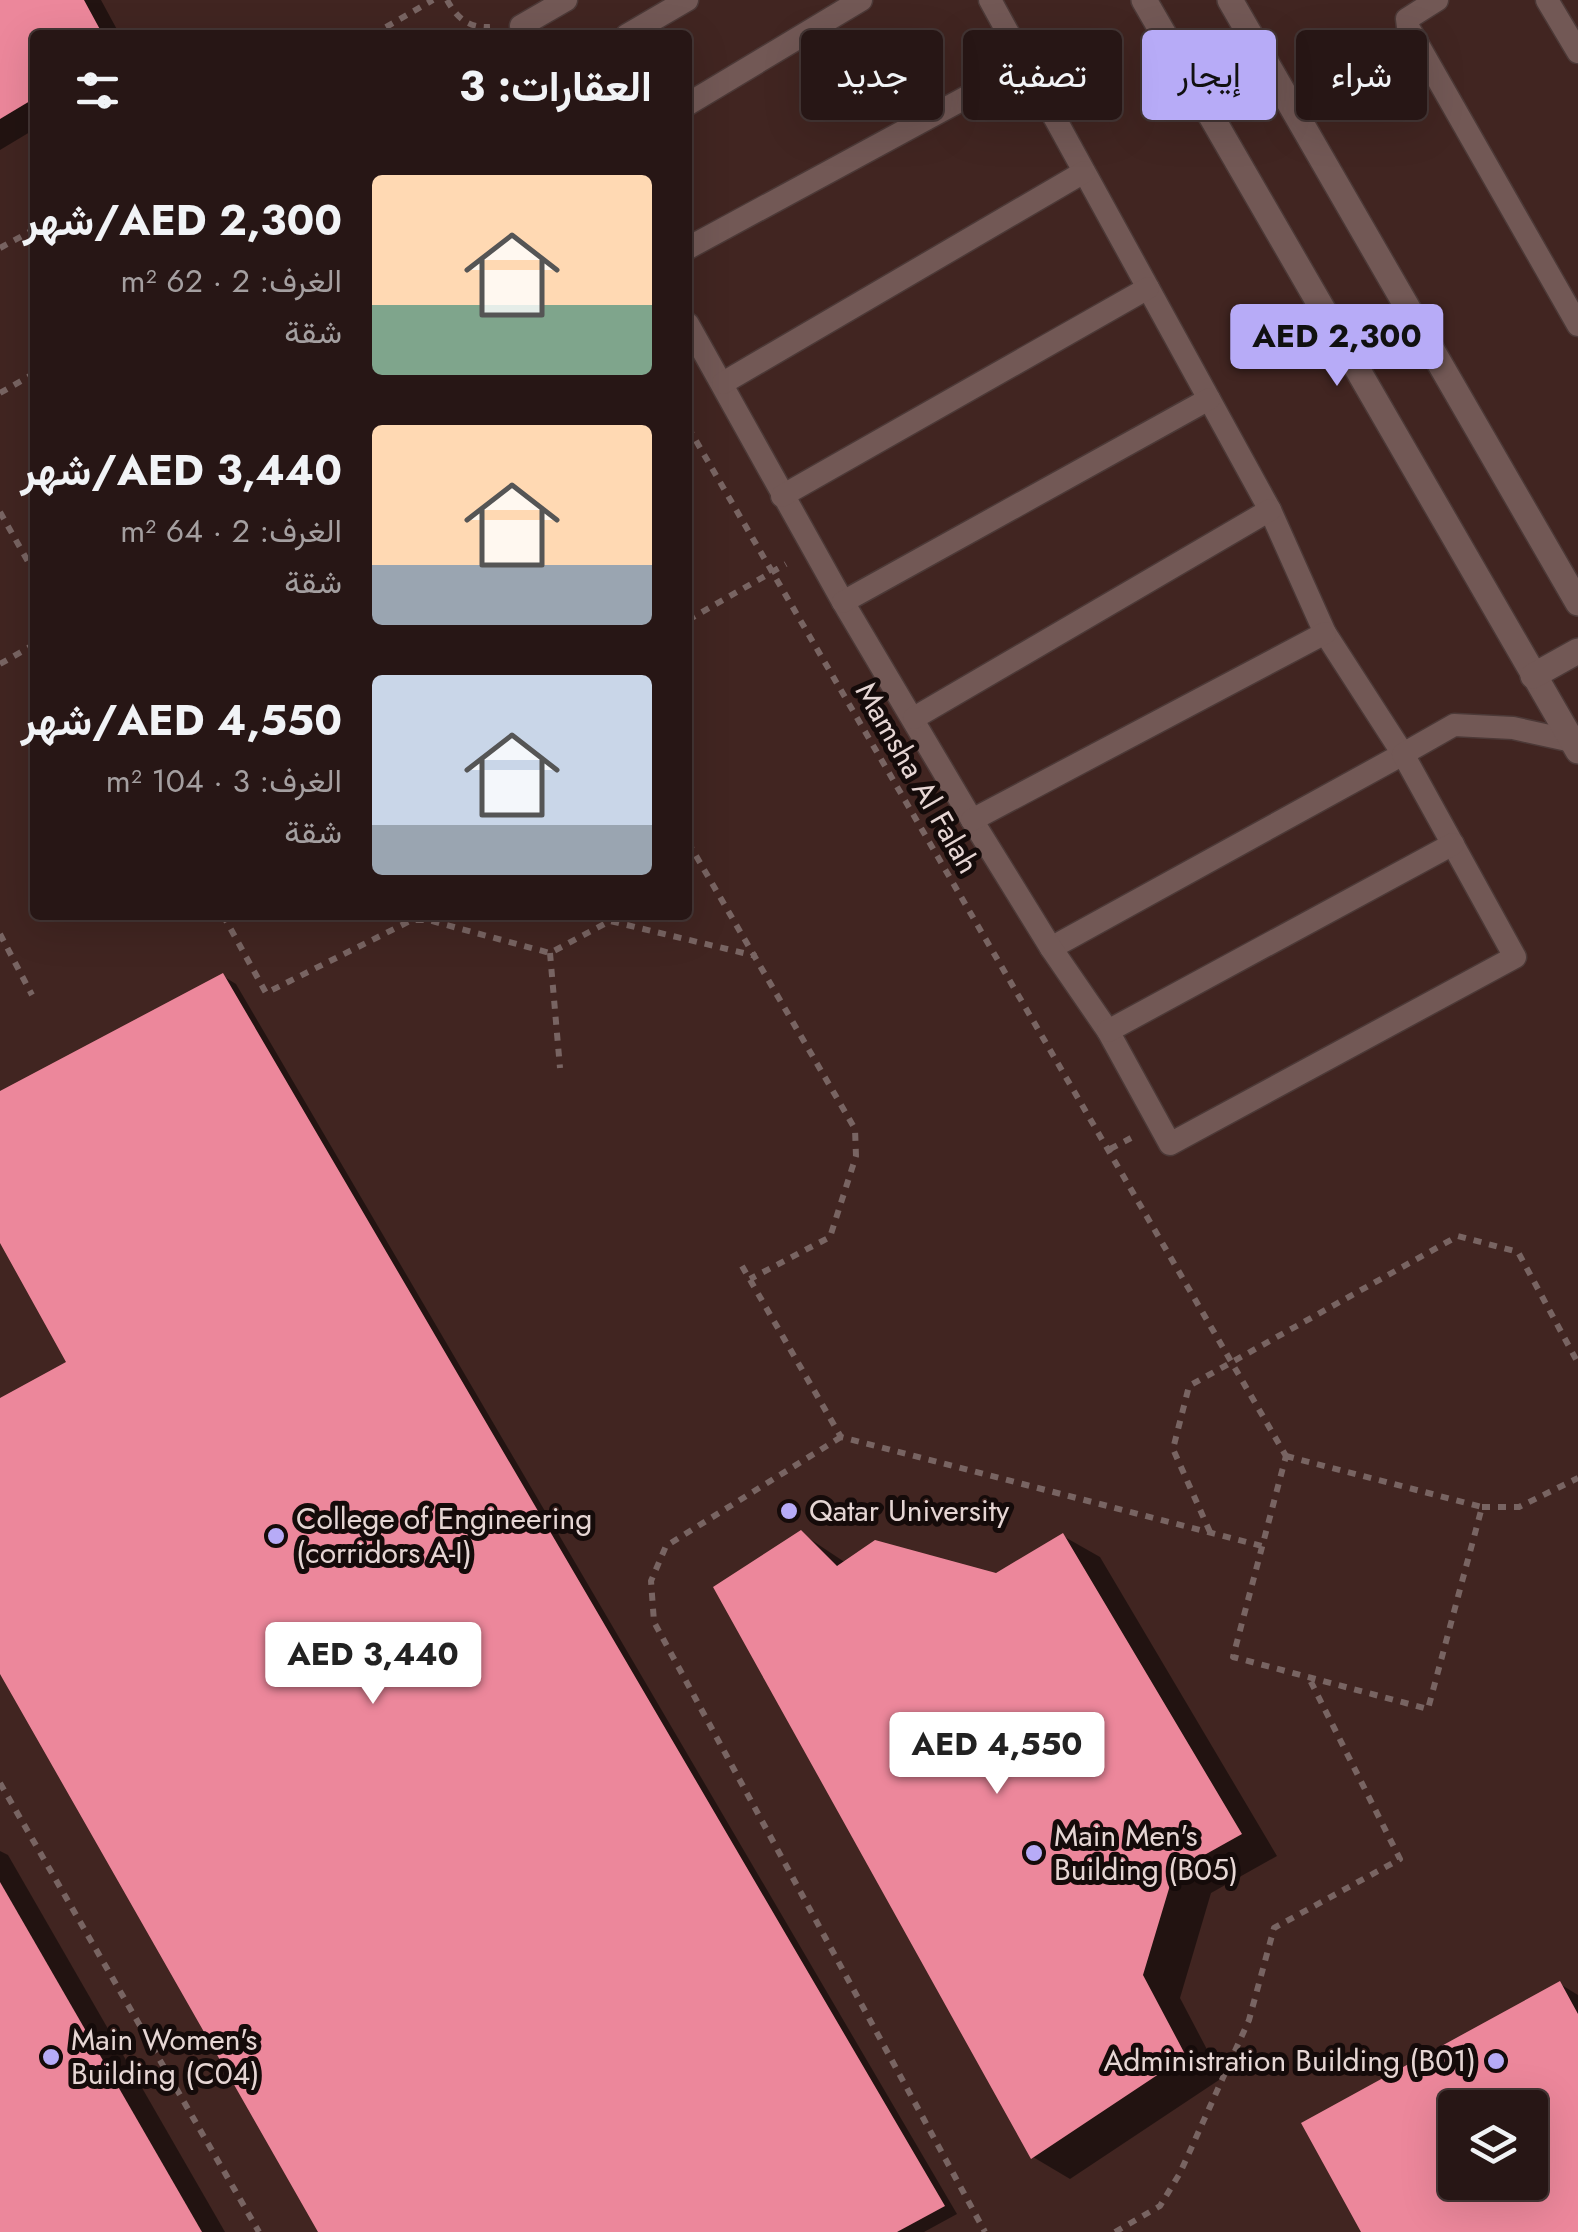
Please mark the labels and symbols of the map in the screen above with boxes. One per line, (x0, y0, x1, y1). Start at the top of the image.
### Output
pin: AED 2,300 (1223, 304, 1451, 389)
street label: Mamsha Al Falah (845, 674, 990, 881)
place label: Qatar University (809, 1489, 1010, 1532)
place label: College of Engineering (corridors A-I) (296, 1497, 592, 1574)
marker: Qatar University (778, 1500, 800, 1522)
marker: College of Engineering (corridors A-I) (265, 1525, 287, 1547)
pin: AED 3,440 (259, 1622, 487, 1707)
pin: AED 4,550 (883, 1712, 1111, 1797)
place label: Main Men's Building (B05) (1054, 1814, 1238, 1891)
marker: Main Men's Building (B05) (1023, 1842, 1045, 1864)
place label: Main Women's Building (C04) (71, 2018, 260, 2095)
place label: Administration Building (B01) (1103, 2039, 1476, 2082)
marker: Main Women's Building (C04) (40, 2046, 62, 2068)
marker: Administration Building (B01) (1485, 2050, 1507, 2072)

